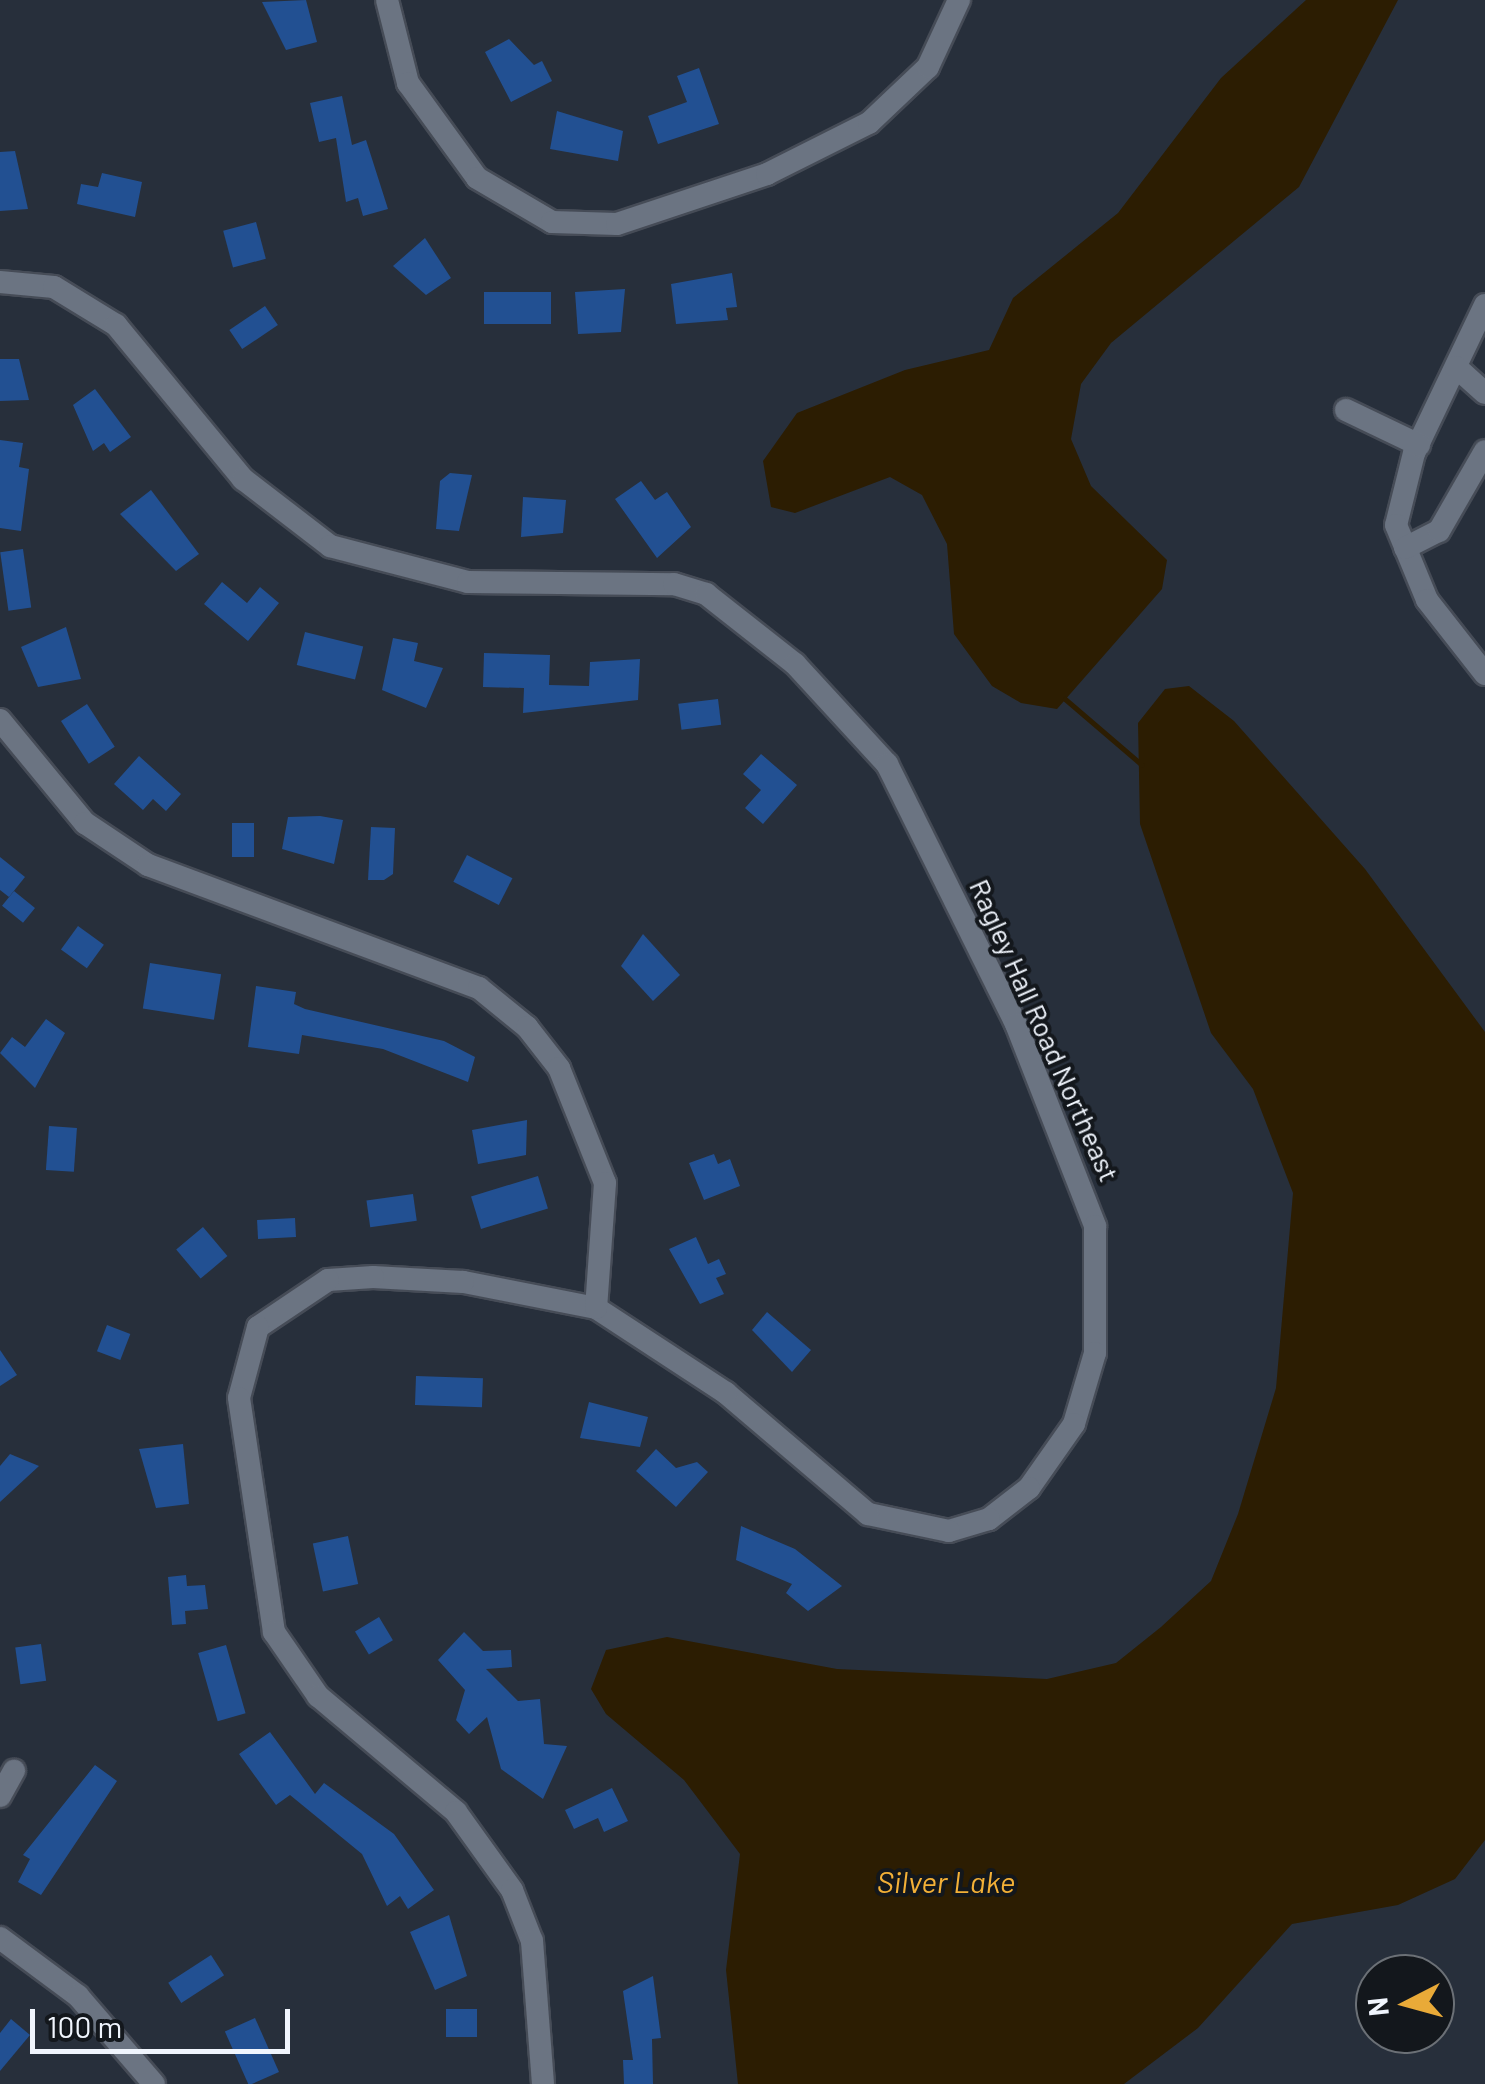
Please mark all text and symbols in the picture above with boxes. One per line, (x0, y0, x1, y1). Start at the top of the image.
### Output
street label: Ragley Hall Road Northeast (963, 874, 1127, 1186)
water label: Silver Lake (877, 1863, 1015, 1899)
north arrow (1355, 1954, 1455, 2054)
scale bar (35, 1989, 295, 2051)
text: N (1359, 1996, 1395, 2018)
text: 100 m (47, 2008, 122, 2044)

